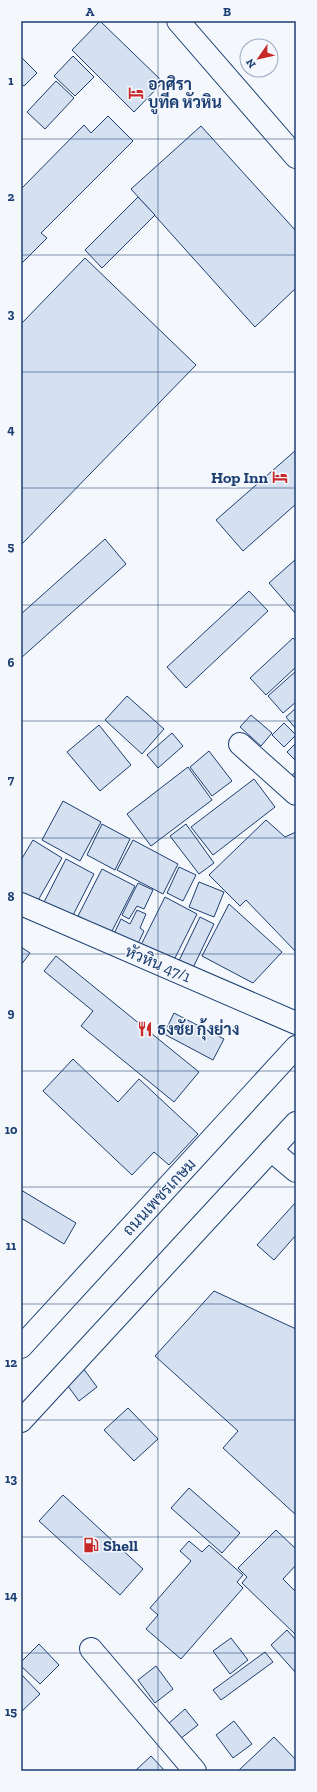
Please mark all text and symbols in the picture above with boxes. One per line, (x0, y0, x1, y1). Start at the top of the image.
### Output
text: A (86, 4, 95, 19)
text: B (223, 4, 231, 19)
north arrow (239, 38, 279, 78)
text: N (243, 56, 259, 70)
text: 1 (8, 73, 14, 88)
place label: อาศิรา บูทีค หัวหิน (148, 74, 222, 115)
hotel icon: อาศิรา บูทีค หัวหิน (127, 84, 145, 102)
text: 2 (8, 189, 15, 204)
text: 3 (8, 306, 15, 321)
text: 4 (7, 422, 15, 437)
place label: Hop Inn (211, 468, 269, 487)
hotel icon: Hop Inn (271, 468, 289, 486)
text: 5 (8, 539, 15, 554)
text: 6 (8, 655, 15, 670)
text: 7 (8, 772, 15, 787)
text: 8 (7, 889, 15, 904)
street label: หัวหิน 47/1 (122, 941, 194, 986)
text: 9 (8, 1005, 15, 1020)
place label: ธงชัย กุ้งย่าง (157, 1018, 239, 1041)
restaurant icon: ธงชัย กุ้งย่าง (136, 1020, 154, 1038)
text: 10 (5, 1122, 18, 1137)
street label: ถนนเพชรเกษม (118, 1155, 200, 1239)
text: 11 (6, 1238, 17, 1253)
text: 12 (5, 1355, 17, 1370)
text: 13 (5, 1471, 17, 1486)
fuel station icon: Shell (82, 1536, 100, 1554)
place label: Shell (103, 1536, 138, 1555)
text: 14 (5, 1588, 18, 1603)
text: 15 (5, 1704, 17, 1719)

